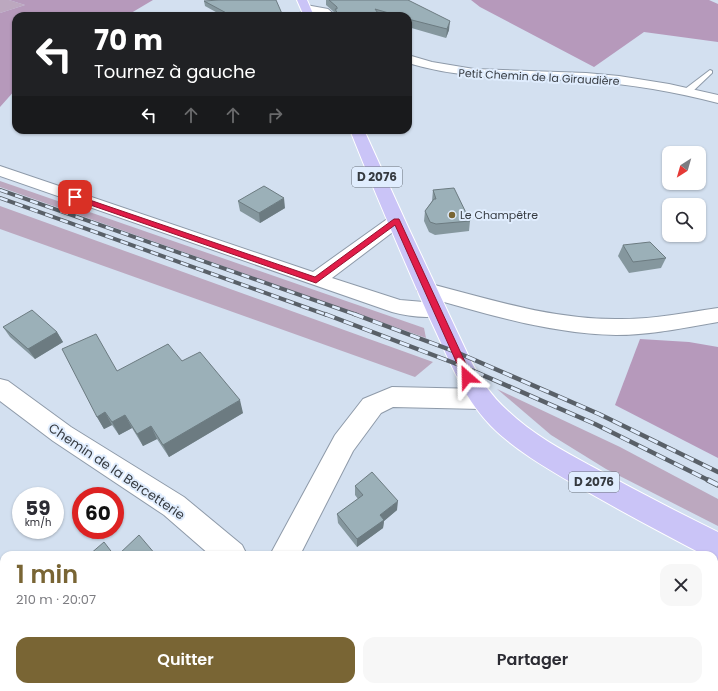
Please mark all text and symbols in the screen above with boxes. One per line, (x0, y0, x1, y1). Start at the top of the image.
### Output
text: 70 m (94, 21, 163, 60)
icon: left (28, 28, 80, 80)
text: Tournez à gauche (94, 59, 256, 84)
street label: Petit Chemin de la Giraudière (458, 65, 620, 89)
icon: left (138, 104, 160, 126)
icon: ahead (180, 104, 202, 126)
icon: ahead (222, 104, 244, 126)
icon: right (264, 104, 286, 126)
north arrow (662, 146, 706, 190)
map controls (662, 146, 706, 242)
road number: D 2076 (352, 167, 402, 187)
pin (58, 180, 92, 214)
icon: arrive (64, 186, 86, 208)
button: search (662, 198, 706, 242)
place label: Le Champêtre (460, 207, 538, 223)
marker: Le Champêtre (447, 210, 457, 220)
position arrow (446, 356, 488, 398)
street label: Chemin de la Bercetterie (45, 419, 189, 524)
road number: D 2076 (569, 472, 619, 492)
speed limit sign: 60 (72, 487, 124, 539)
text: 59 (25, 494, 51, 522)
text: km/h (25, 515, 51, 530)
text: 1 min (16, 558, 78, 591)
button: close (660, 564, 702, 606)
text: 210 m · 20:07 (16, 590, 96, 609)
button: Quitter (16, 637, 355, 683)
button: Partager (363, 637, 702, 683)

